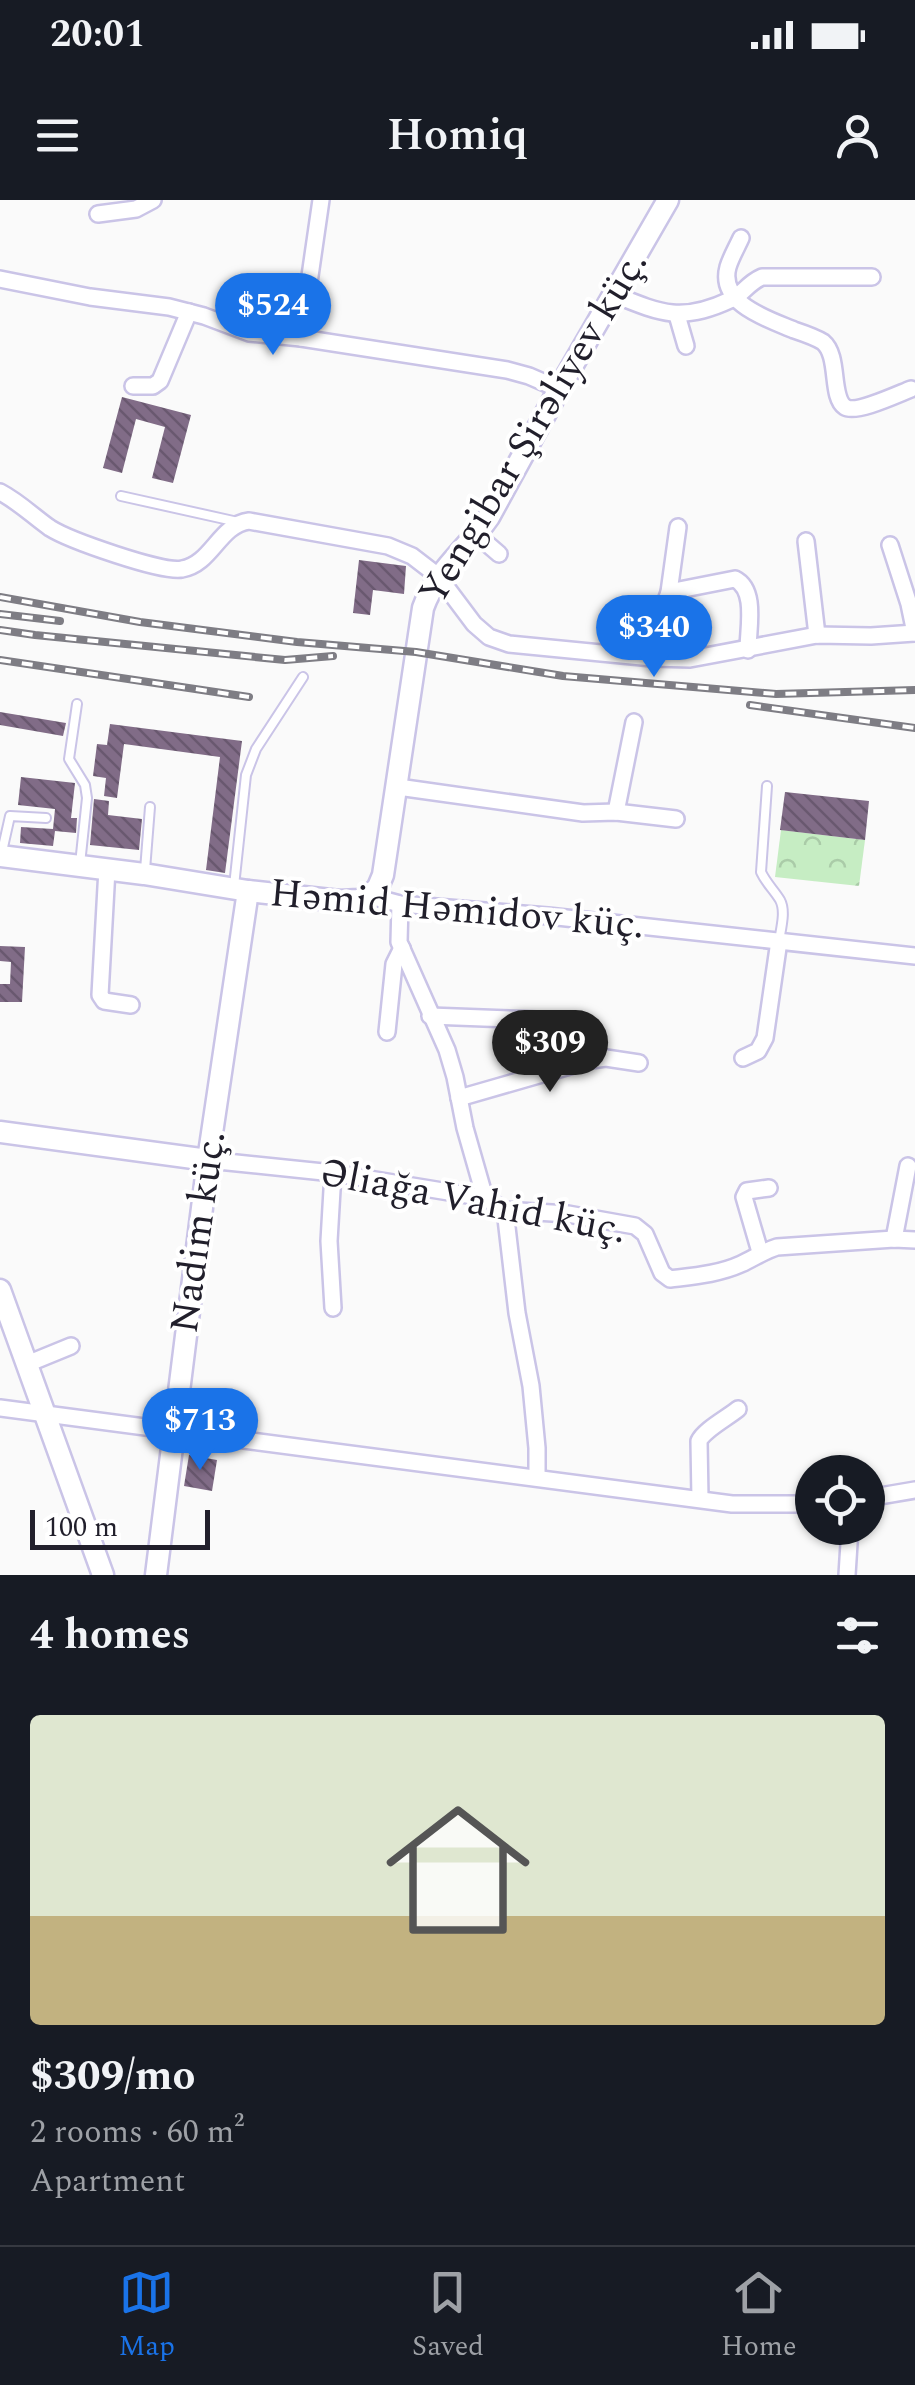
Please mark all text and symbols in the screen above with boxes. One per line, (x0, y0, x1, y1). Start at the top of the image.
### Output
text: 20:01 (50, 6, 145, 64)
text: Homiq (387, 101, 528, 170)
icon: menu (30, 108, 85, 163)
icon: person (830, 108, 885, 163)
street label: Yengibar Şirəliyev küç. (404, 239, 664, 617)
pin: $524 (214, 273, 332, 358)
text: $524 (237, 281, 309, 330)
pin: $340 (595, 595, 713, 680)
text: $340 (618, 603, 690, 652)
street label: Həmid Həmidov küç. (267, 863, 647, 957)
pin: $309 (491, 1010, 609, 1095)
text: $309 (514, 1018, 586, 1067)
street label: Nadim küç. (155, 1127, 243, 1337)
street label: Əliağa Vahid küç. (315, 1142, 631, 1262)
pin: $713 (141, 1388, 259, 1473)
text: $713 (164, 1396, 236, 1445)
map controls (795, 1455, 885, 1545)
button: locate (795, 1455, 885, 1545)
scale bar (30, 1505, 210, 1550)
text: 100 m (45, 1506, 118, 1549)
text: 4 homes (30, 1604, 190, 1667)
icon: filters (830, 1608, 885, 1663)
icon: home (368, 1780, 548, 1960)
text: $309/mo (30, 2045, 196, 2108)
text: 2 rooms · 60 m² (30, 2108, 244, 2157)
text: Apartment (30, 2157, 185, 2206)
tab: Map (119, 2265, 175, 2368)
tab: Saved (412, 2265, 484, 2368)
tab: Home (721, 2265, 796, 2368)

